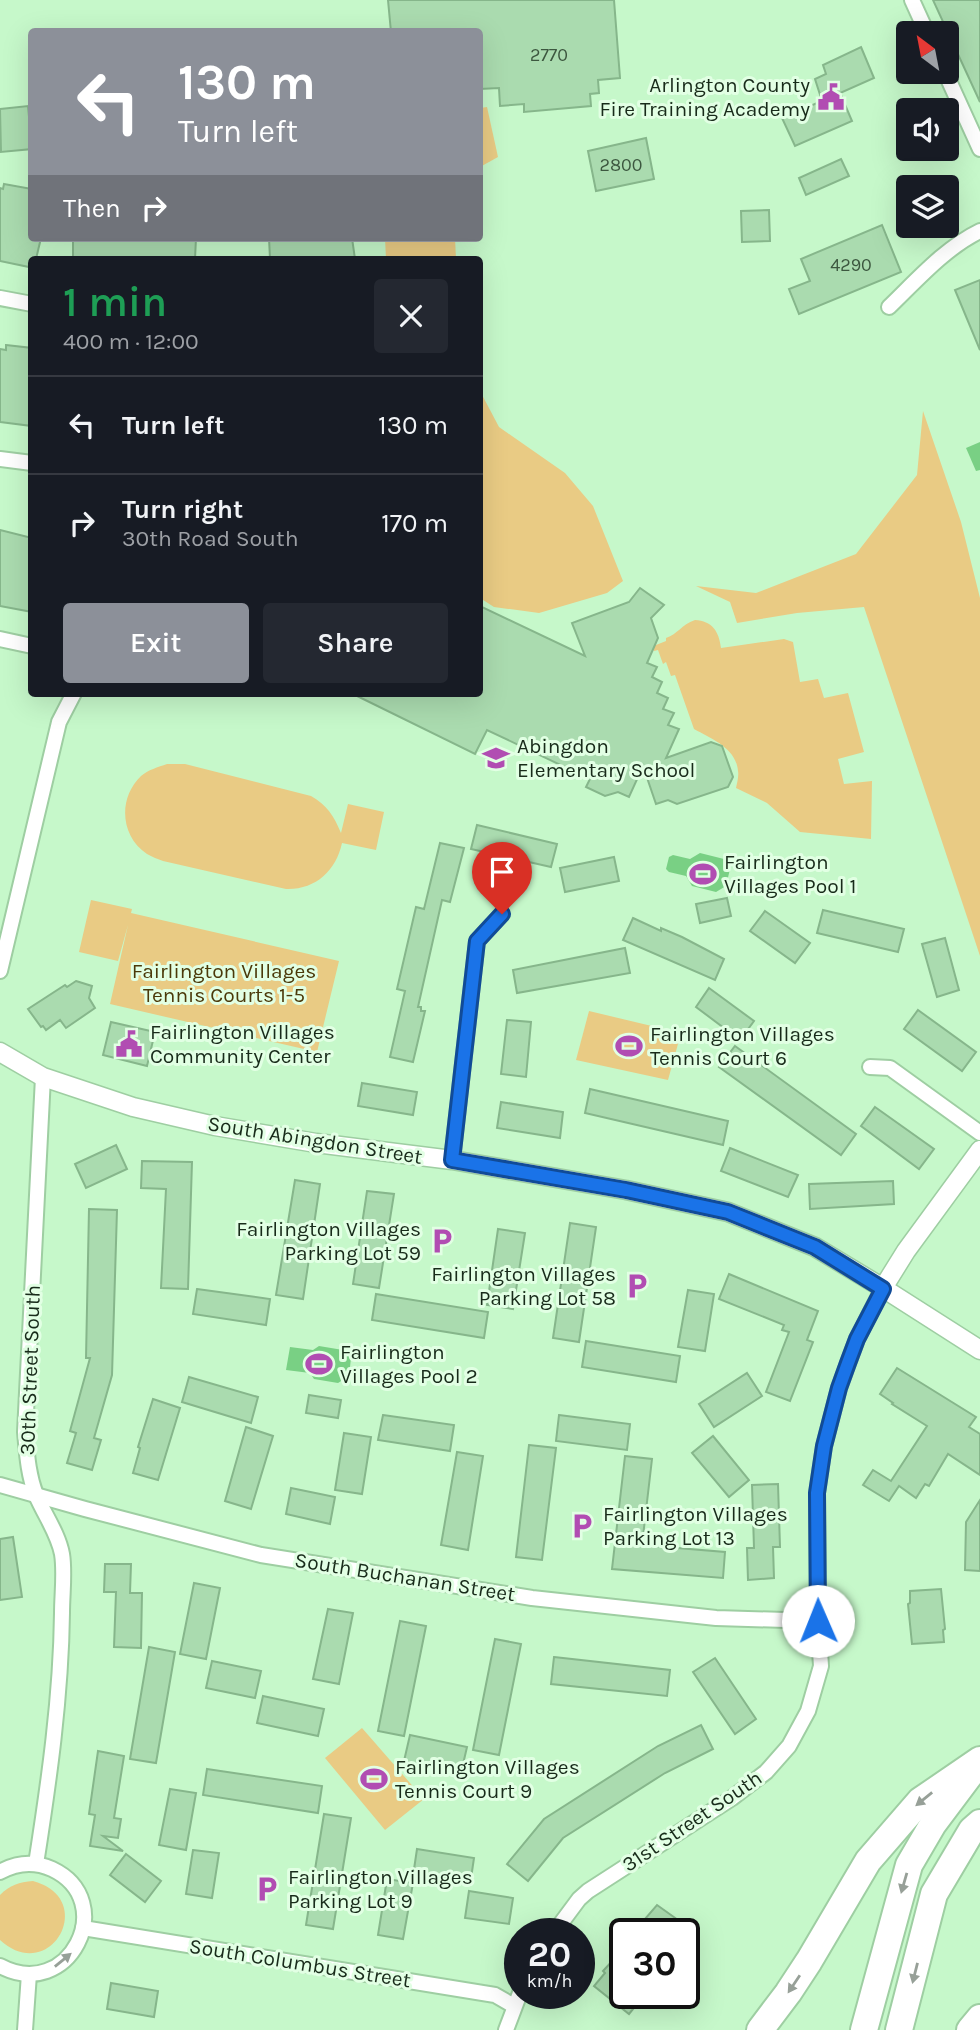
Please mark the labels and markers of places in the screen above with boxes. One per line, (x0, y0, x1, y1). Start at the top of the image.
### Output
place label: Arlington County Fire Training Academy (599, 73, 810, 121)
public building icon: Arlington County Fire Training Academy (816, 82, 846, 112)
place label: Abingdon Elementary School (517, 734, 695, 782)
school or university icon: Abingdon Elementary School (481, 743, 511, 773)
pin (472, 842, 532, 914)
place label: Fairlington Villages Pool 1 (724, 850, 856, 898)
sports icon: Fairlington Villages Pool 1 (688, 859, 718, 889)
place label: Fairlington Villages Community Center (150, 1020, 335, 1068)
place label: Fairlington Villages Tennis Court 6 (650, 1022, 835, 1070)
public building icon: Fairlington Villages Community Center (114, 1029, 144, 1059)
sports icon: Fairlington Villages Tennis Court 6 (614, 1031, 644, 1061)
place label: Fairlington Villages Parking Lot 59 (236, 1217, 421, 1265)
parking icon: Fairlington Villages Parking Lot 59 (427, 1226, 457, 1256)
place label: Fairlington Villages Parking Lot 58 (431, 1262, 616, 1310)
parking icon: Fairlington Villages Parking Lot 58 (622, 1271, 652, 1301)
place label: Fairlington Villages Pool 2 (340, 1340, 478, 1388)
sports icon: Fairlington Villages Pool 2 (304, 1349, 334, 1379)
place label: Fairlington Villages Parking Lot 13 (603, 1502, 788, 1550)
parking icon: Fairlington Villages Parking Lot 13 (567, 1511, 597, 1541)
place label: Fairlington Villages Tennis Court 9 (395, 1755, 580, 1803)
sports icon: Fairlington Villages Tennis Court 9 (359, 1764, 389, 1794)
place label: Fairlington Villages Parking Lot 9 (288, 1865, 473, 1913)
parking icon: Fairlington Villages Parking Lot 9 (252, 1874, 282, 1904)

